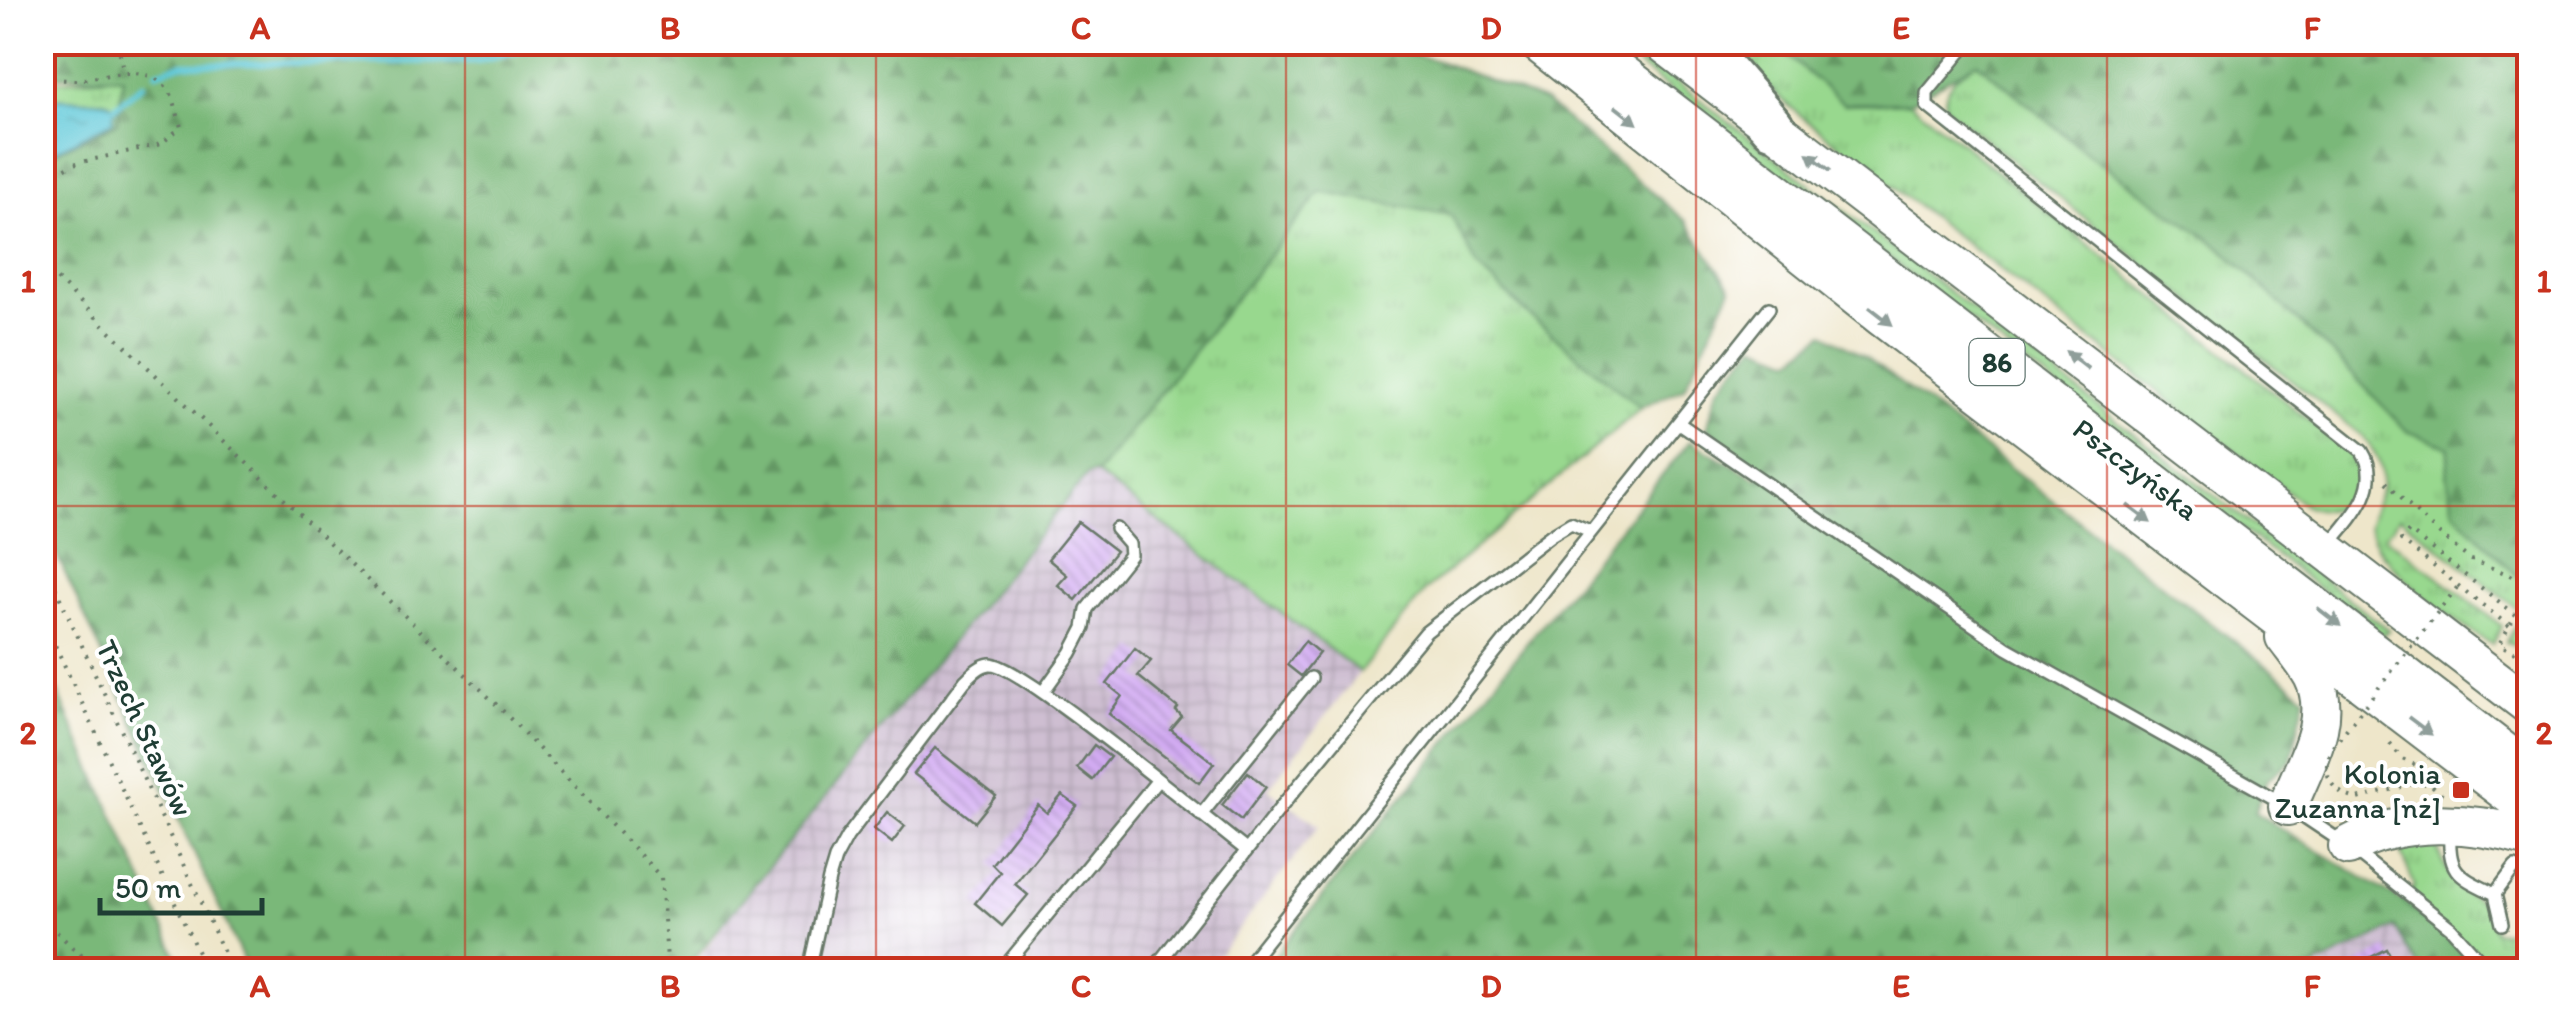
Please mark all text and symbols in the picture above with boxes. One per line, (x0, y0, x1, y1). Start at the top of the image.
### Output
text: A (249, 9, 271, 47)
text: B (660, 9, 680, 47)
text: C (1071, 9, 1091, 47)
text: D (1480, 9, 1502, 47)
text: E (1892, 9, 1910, 47)
text: F (2304, 9, 2321, 47)
one-way arrow (1613, 104, 1639, 125)
one-way arrow (1806, 152, 1832, 172)
text: 1 (21, 262, 36, 300)
text: 1 (2537, 262, 2552, 300)
one-way arrow (1868, 306, 1894, 326)
road number: 86 (1970, 339, 2024, 385)
one-way arrow (2064, 349, 2090, 370)
street label: Pszczyńska (2066, 410, 2206, 528)
one-way arrow (2126, 503, 2152, 524)
one-way arrow (2316, 606, 2342, 626)
street label: Trzech Stawów (88, 634, 202, 822)
text: 2 (20, 714, 37, 752)
text: 2 (2536, 714, 2553, 752)
one-way arrow (2407, 716, 2433, 736)
place label: Kolonia Zuzanna [nż] (2274, 755, 2441, 826)
marker: Kolonia Zuzanna [nż] (2450, 779, 2472, 801)
scale bar (100, 853, 262, 915)
text: 50 m (115, 869, 181, 906)
text: A (249, 967, 271, 1005)
text: B (660, 967, 680, 1005)
text: C (1071, 967, 1091, 1005)
text: D (1480, 967, 1502, 1005)
text: E (1892, 967, 1910, 1005)
text: F (2304, 967, 2321, 1005)

